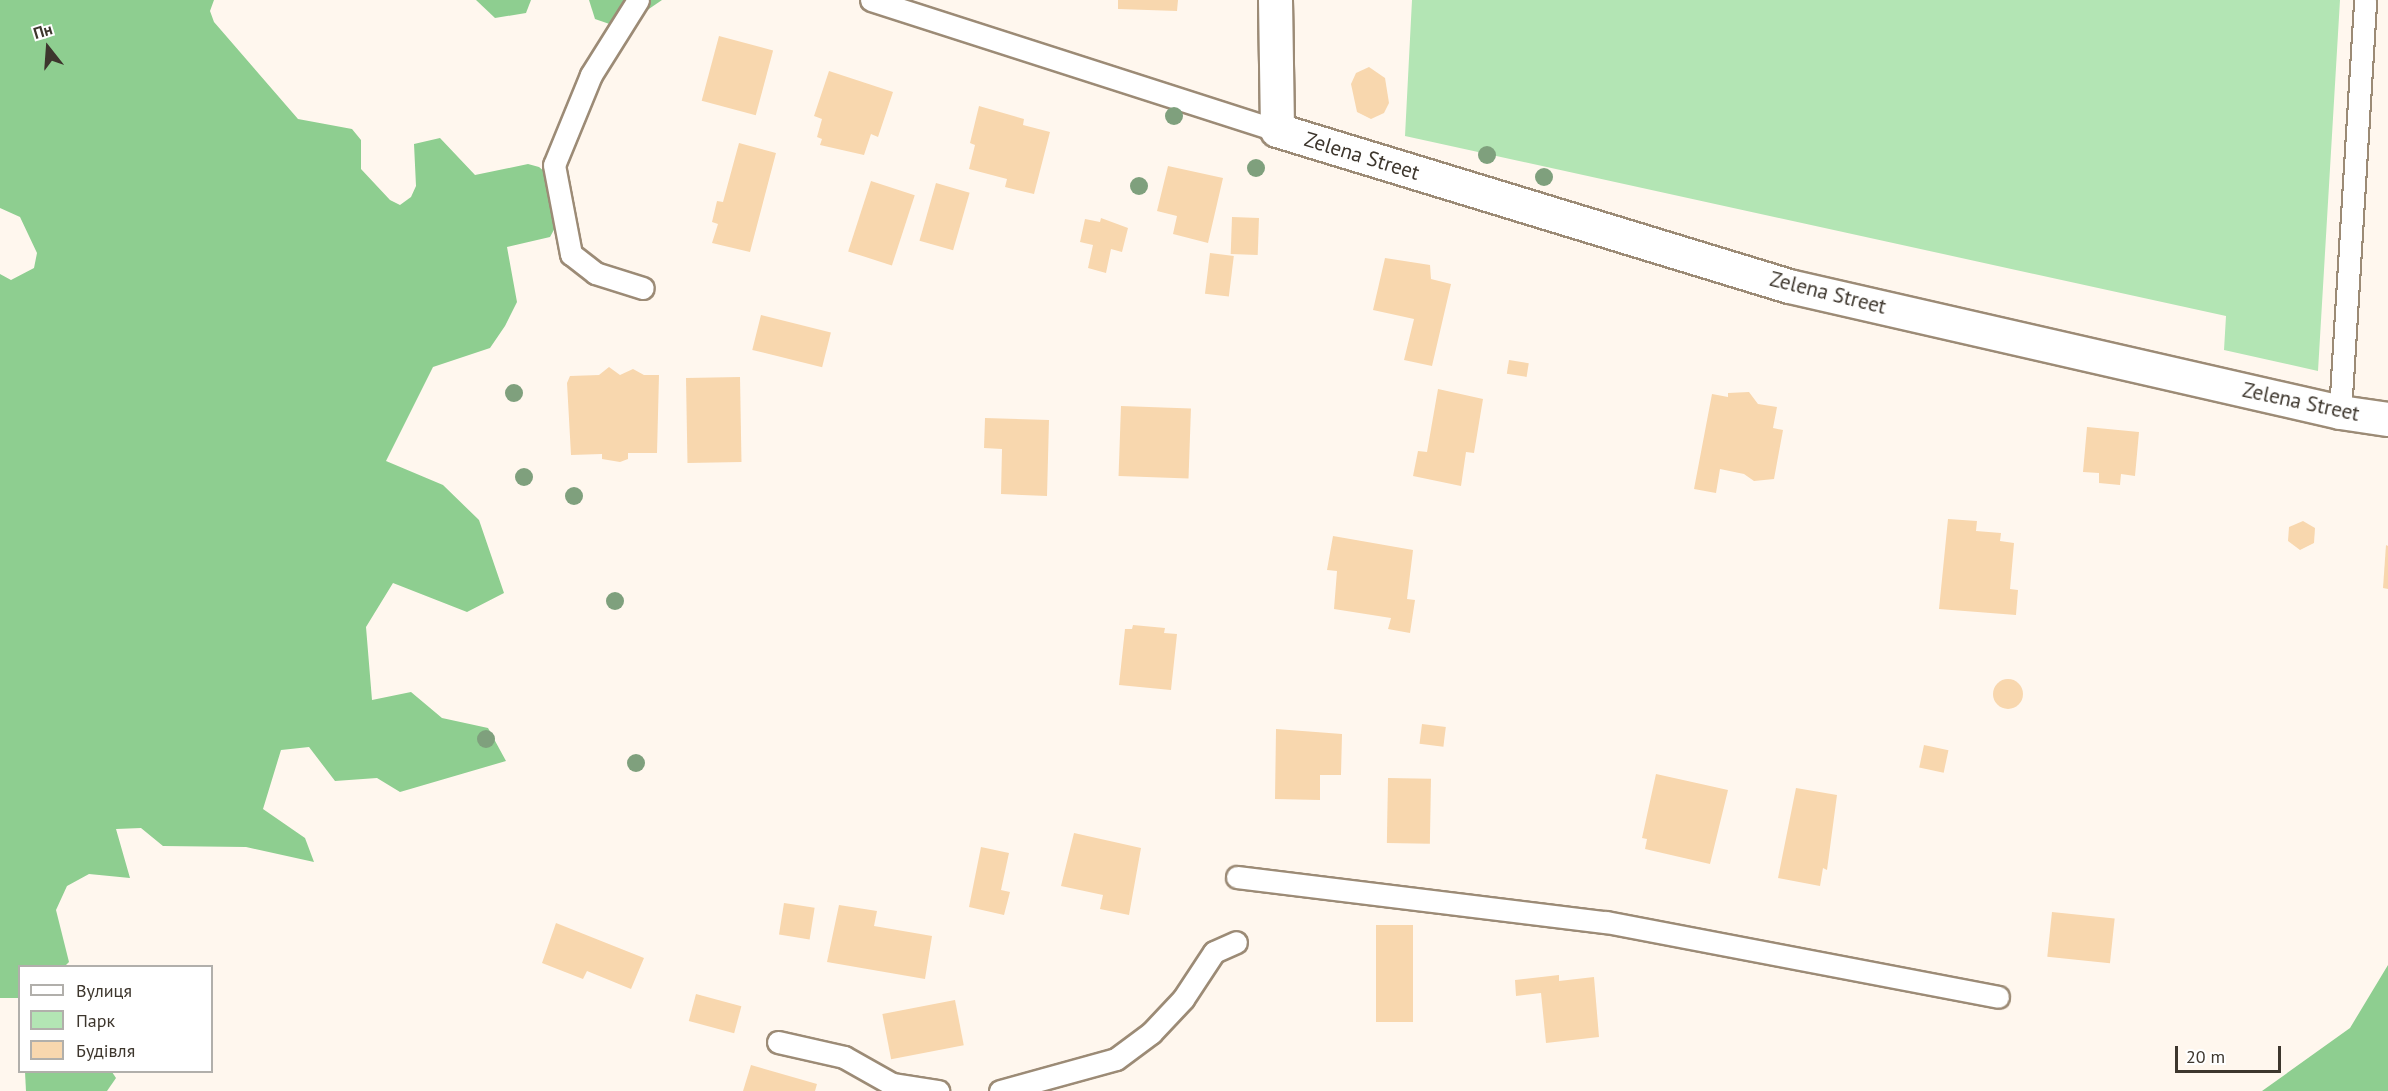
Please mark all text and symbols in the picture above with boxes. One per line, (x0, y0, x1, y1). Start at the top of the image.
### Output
north arrow (18, 18, 78, 78)
text: Пн (31, 18, 55, 43)
street label: Zelena Street (1301, 127, 1423, 185)
street label: Zelena Street (1767, 266, 1889, 320)
street label: Zelena Street (2240, 377, 2362, 427)
legend (18, 965, 213, 1073)
text: Вулиця (76, 979, 132, 1002)
text: Парк (76, 1009, 115, 1032)
scale bar (2178, 1034, 2284, 1072)
text: Будівля (76, 1039, 135, 1062)
text: 20 m (2186, 1045, 2225, 1068)

